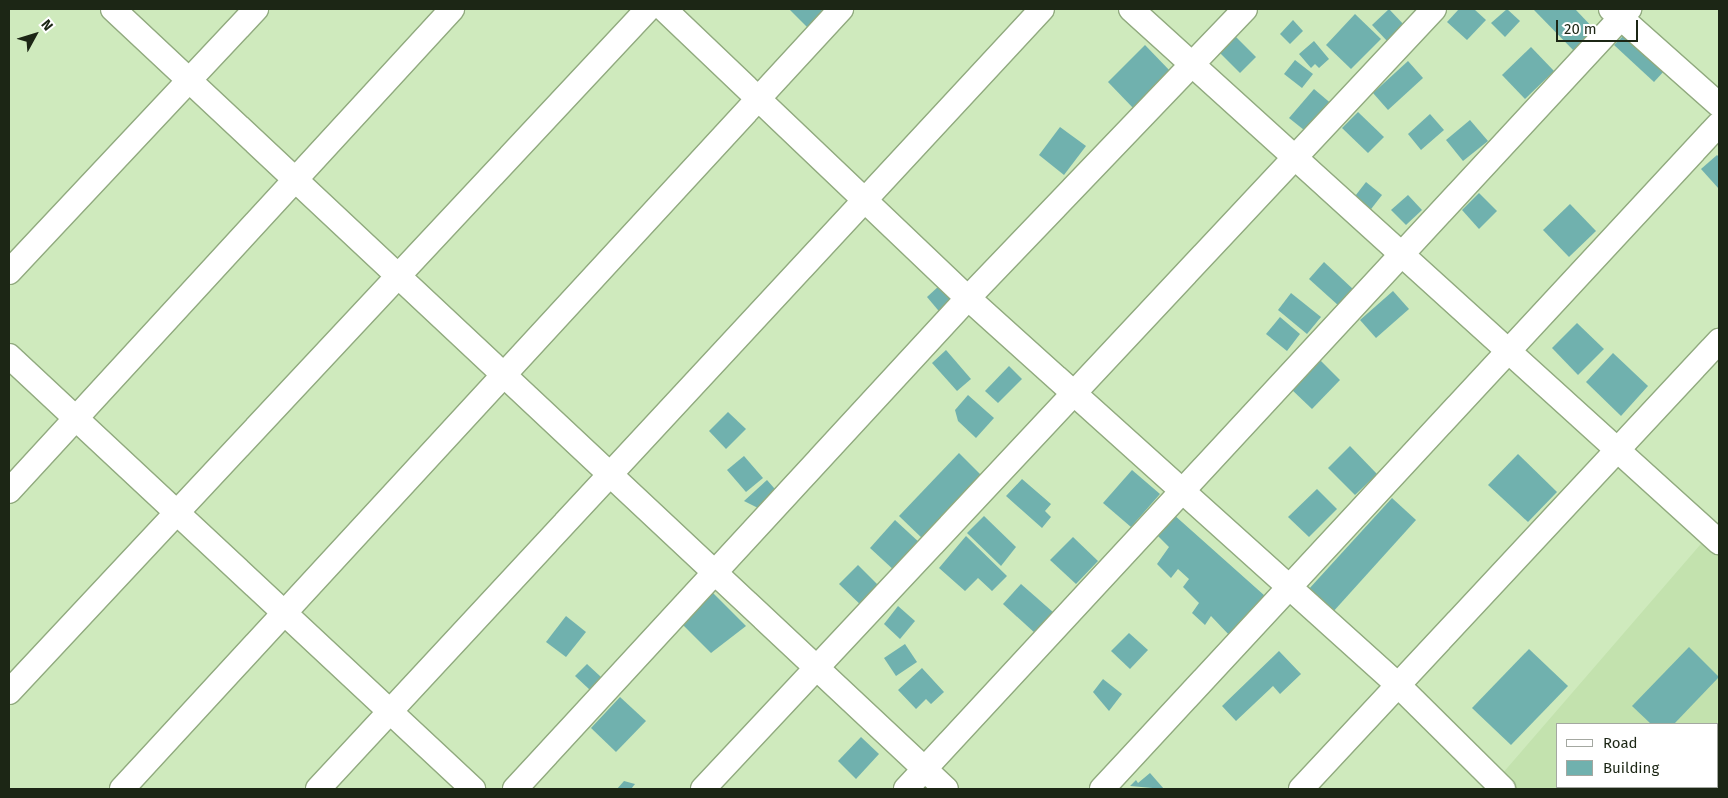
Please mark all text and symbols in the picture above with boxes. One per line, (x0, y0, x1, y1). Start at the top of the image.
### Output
north arrow (10, 10, 60, 60)
scale bar (1558, 10, 1640, 42)
text: N (38, 16, 57, 34)
text: 20 m (1564, 20, 1597, 38)
legend (1556, 723, 1718, 788)
text: Road (1603, 734, 1638, 752)
text: Building (1603, 759, 1659, 777)

